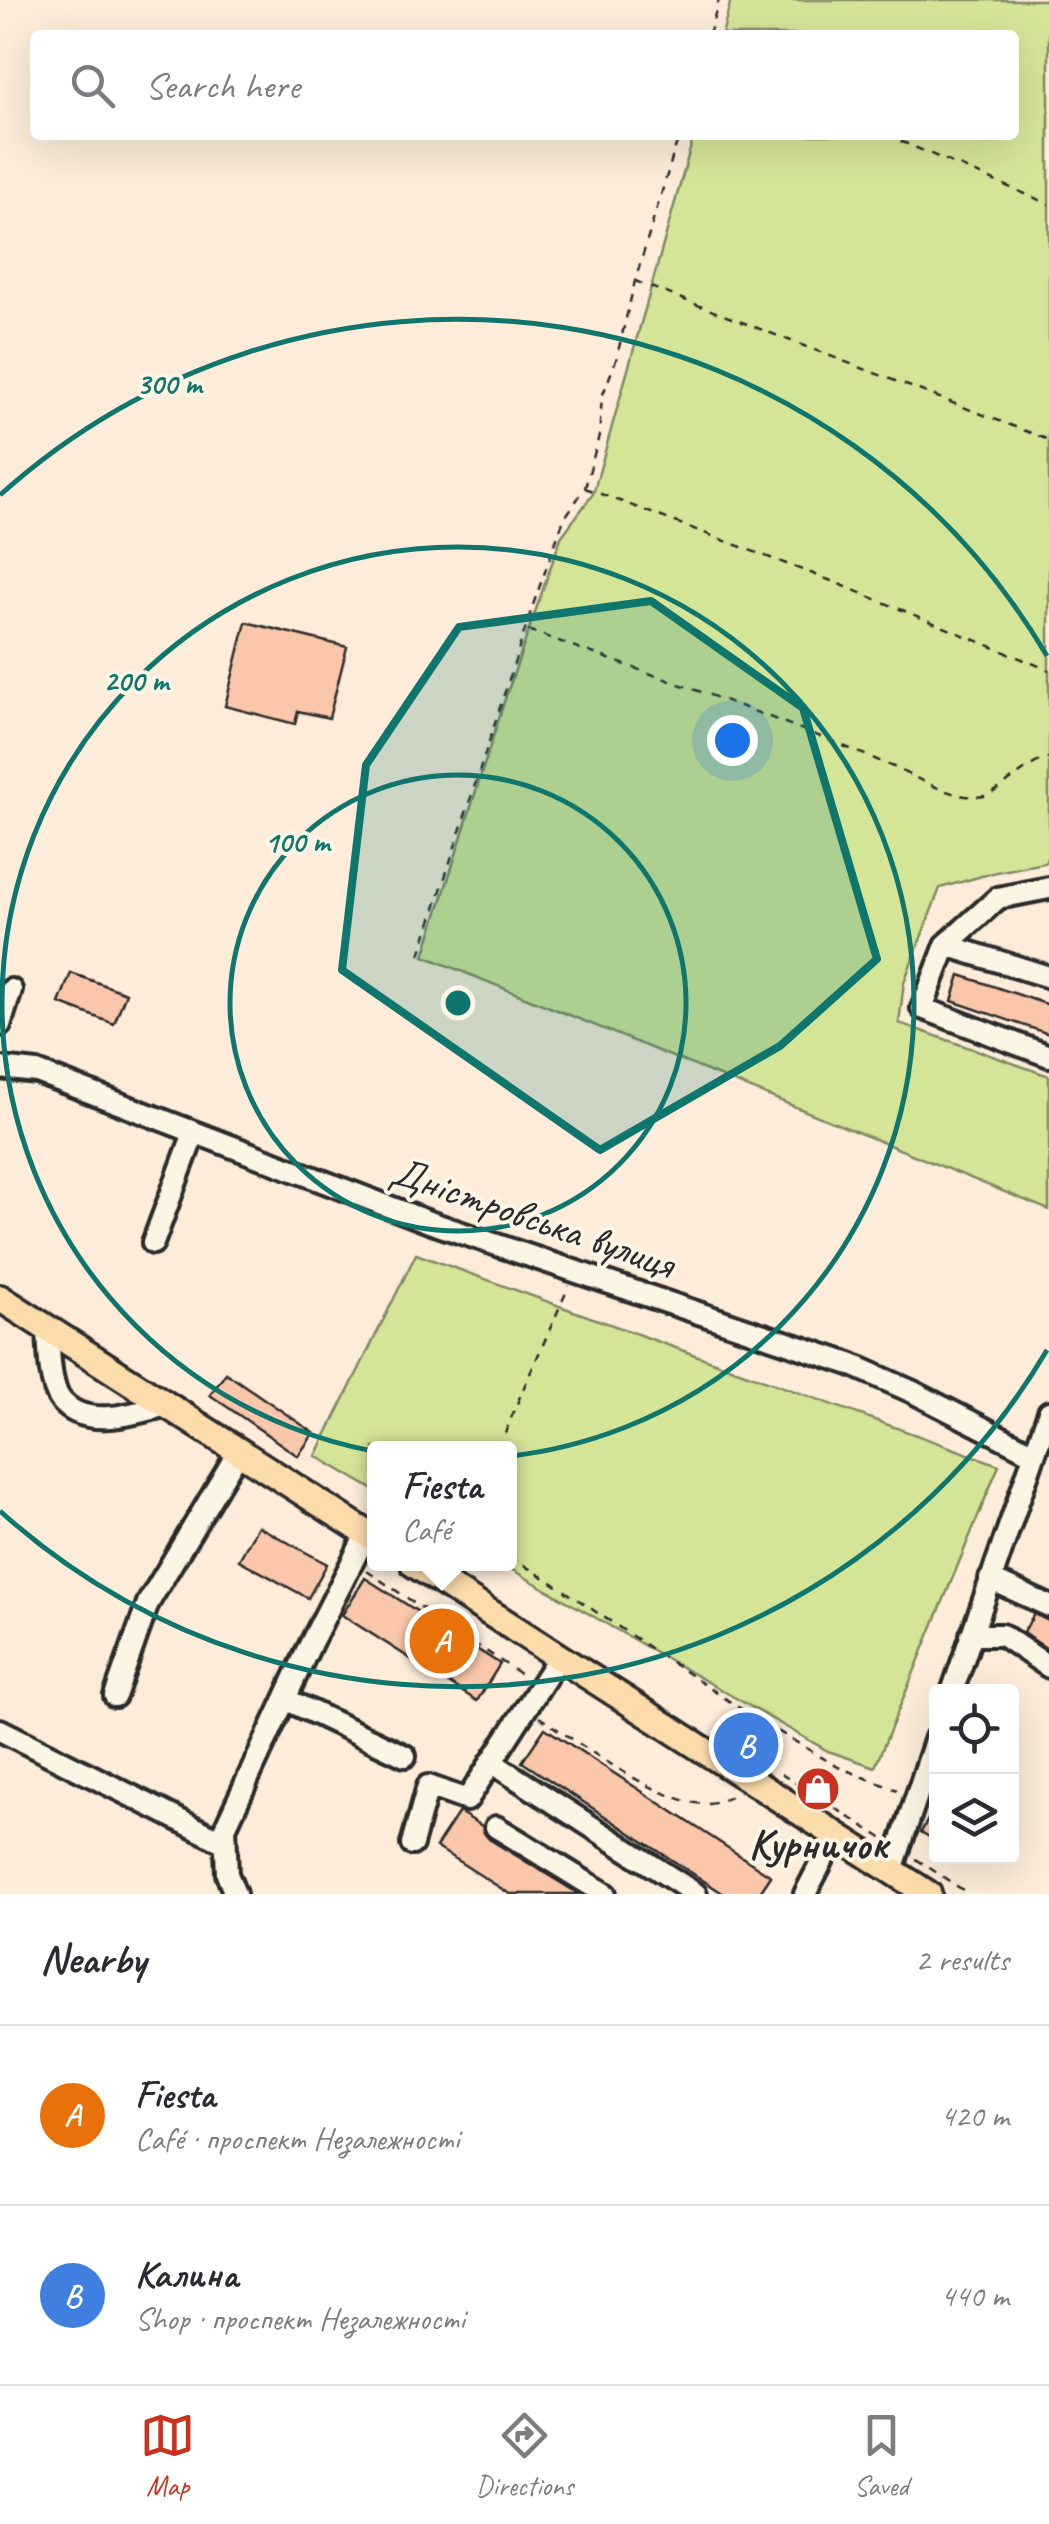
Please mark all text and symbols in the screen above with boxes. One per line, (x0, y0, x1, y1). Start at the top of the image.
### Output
search box (30, 30, 1019, 140)
icon: search (65, 58, 120, 113)
text: Search here (145, 62, 300, 109)
text: 300 m (137, 365, 204, 403)
text: 200 m (104, 662, 171, 700)
your location (707, 715, 758, 766)
text: 100 m (265, 823, 332, 861)
centre of rings (440, 985, 476, 1021)
street label: Дністровська вулиця (384, 1144, 684, 1292)
popup (367, 1441, 517, 1571)
text: Fiesta (402, 1462, 482, 1509)
text: Café (402, 1509, 451, 1550)
pin: A (410, 1604, 474, 1678)
map controls (929, 1684, 1019, 1864)
button: locate (929, 1684, 1019, 1774)
pin: B (714, 1708, 778, 1782)
shop icon: Курничок (795, 1766, 841, 1812)
button: layers (929, 1774, 1019, 1864)
place label: Курничок (749, 1818, 892, 1871)
text: Nearby (40, 1933, 146, 1986)
text: 2 results (915, 1939, 1009, 1980)
text: Fiesta (135, 2071, 215, 2118)
text: A (64, 2095, 81, 2136)
text: 420 m (940, 2095, 1009, 2136)
text: Café · проспект Незалежності (135, 2118, 459, 2159)
text: Калина (135, 2251, 238, 2298)
text: B (64, 2275, 81, 2316)
text: 440 m (940, 2275, 1009, 2316)
text: Shop · проспект Незалежності (135, 2298, 465, 2339)
tab: Map (140, 2408, 195, 2503)
tab: Directions (476, 2408, 573, 2503)
tab: Saved (854, 2408, 909, 2503)

